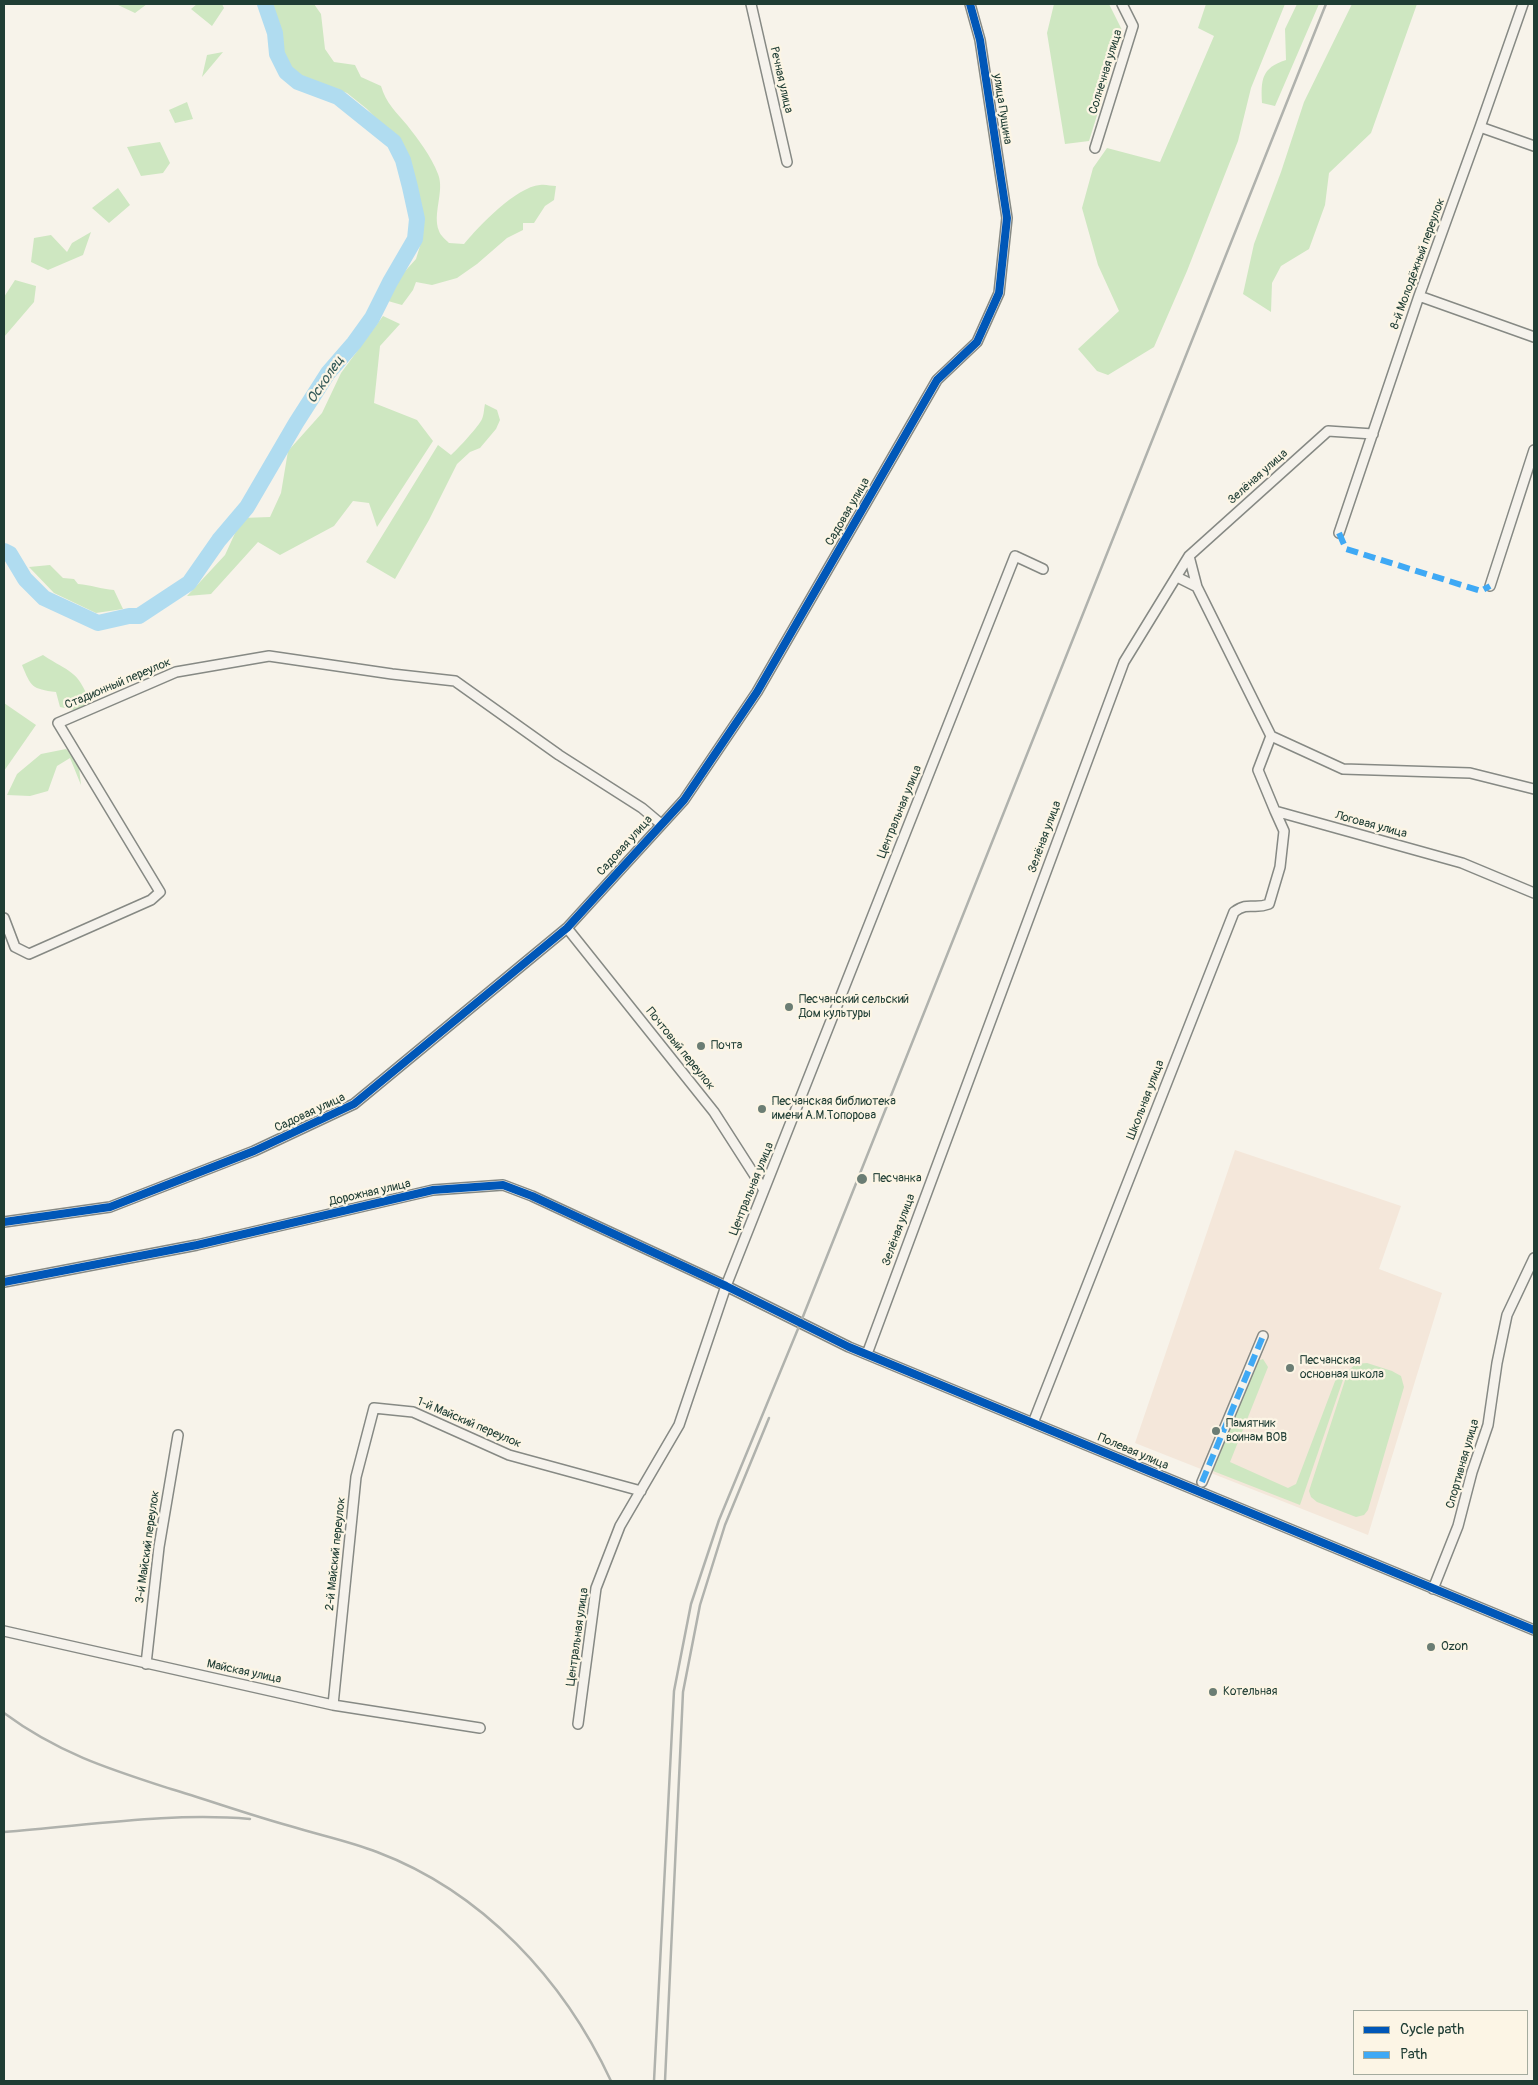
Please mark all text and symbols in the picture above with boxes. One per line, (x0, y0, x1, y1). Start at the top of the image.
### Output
street label: Солнечная улица (1086, 28, 1126, 116)
street label: Речная улица (766, 45, 796, 115)
street label: улица Пущина (989, 73, 1015, 145)
street label: 8-й Молодёжный переулок (1388, 196, 1448, 332)
water label: Осколец (304, 353, 348, 407)
street label: Зелёная улица (1225, 446, 1291, 508)
street label: Садовая улица (823, 475, 873, 549)
street label: Стадионный переулок (63, 655, 173, 713)
street label: Центральная улица (875, 763, 925, 861)
street label: Зелёная улица (1025, 799, 1065, 875)
street label: Логовая улица (1333, 808, 1409, 842)
street label: Садовая улица (594, 813, 656, 879)
place label: Песчанский сельский Дом культуры (799, 993, 909, 1021)
marker: Песчанский сельский Дом культуры (783, 1001, 795, 1013)
street label: Почтовый переулок (642, 1005, 718, 1093)
place label: Почта (711, 1039, 742, 1053)
marker: Почта (695, 1040, 707, 1052)
street label: Школьная улица (1124, 1058, 1168, 1142)
street label: Садовая улица (272, 1090, 348, 1136)
place label: Песчанская библиотека имени А.М.Топорова (772, 1095, 896, 1123)
marker: Песчанская библиотека имени А.М.Топорова (756, 1103, 768, 1115)
street label: Центральная улица (727, 1140, 777, 1238)
marker: Песчанка (855, 1172, 869, 1186)
place label: Песчанка (873, 1172, 922, 1186)
street label: Дорожная улица (328, 1177, 412, 1209)
street label: Зелёная улица (879, 1192, 919, 1268)
place label: Песчанская основная школа (1300, 1354, 1384, 1382)
marker: Песчанская основная школа (1284, 1362, 1296, 1374)
street label: 1-й Майский переулок (415, 1395, 523, 1451)
place label: Памятник воинам ВОВ (1226, 1417, 1287, 1445)
street label: Спортивная улица (1443, 1418, 1483, 1510)
marker: Памятник воинам ВОВ (1210, 1425, 1222, 1437)
street label: Полевая улица (1095, 1431, 1171, 1473)
street label: 3-й Майский переулок (133, 1490, 163, 1604)
street label: 2-й Майский переулок (323, 1497, 349, 1611)
street label: Центральная улица (564, 1587, 592, 1687)
place label: Ozon (1441, 1640, 1468, 1654)
marker: Ozon (1425, 1641, 1437, 1653)
street label: Майская улица (205, 1657, 283, 1687)
place label: Котельная (1223, 1685, 1277, 1699)
marker: Котельная (1207, 1686, 1219, 1698)
legend (1353, 2010, 1528, 2075)
text: Cycle path (1400, 2020, 1464, 2039)
text: Path (1400, 2045, 1427, 2064)

